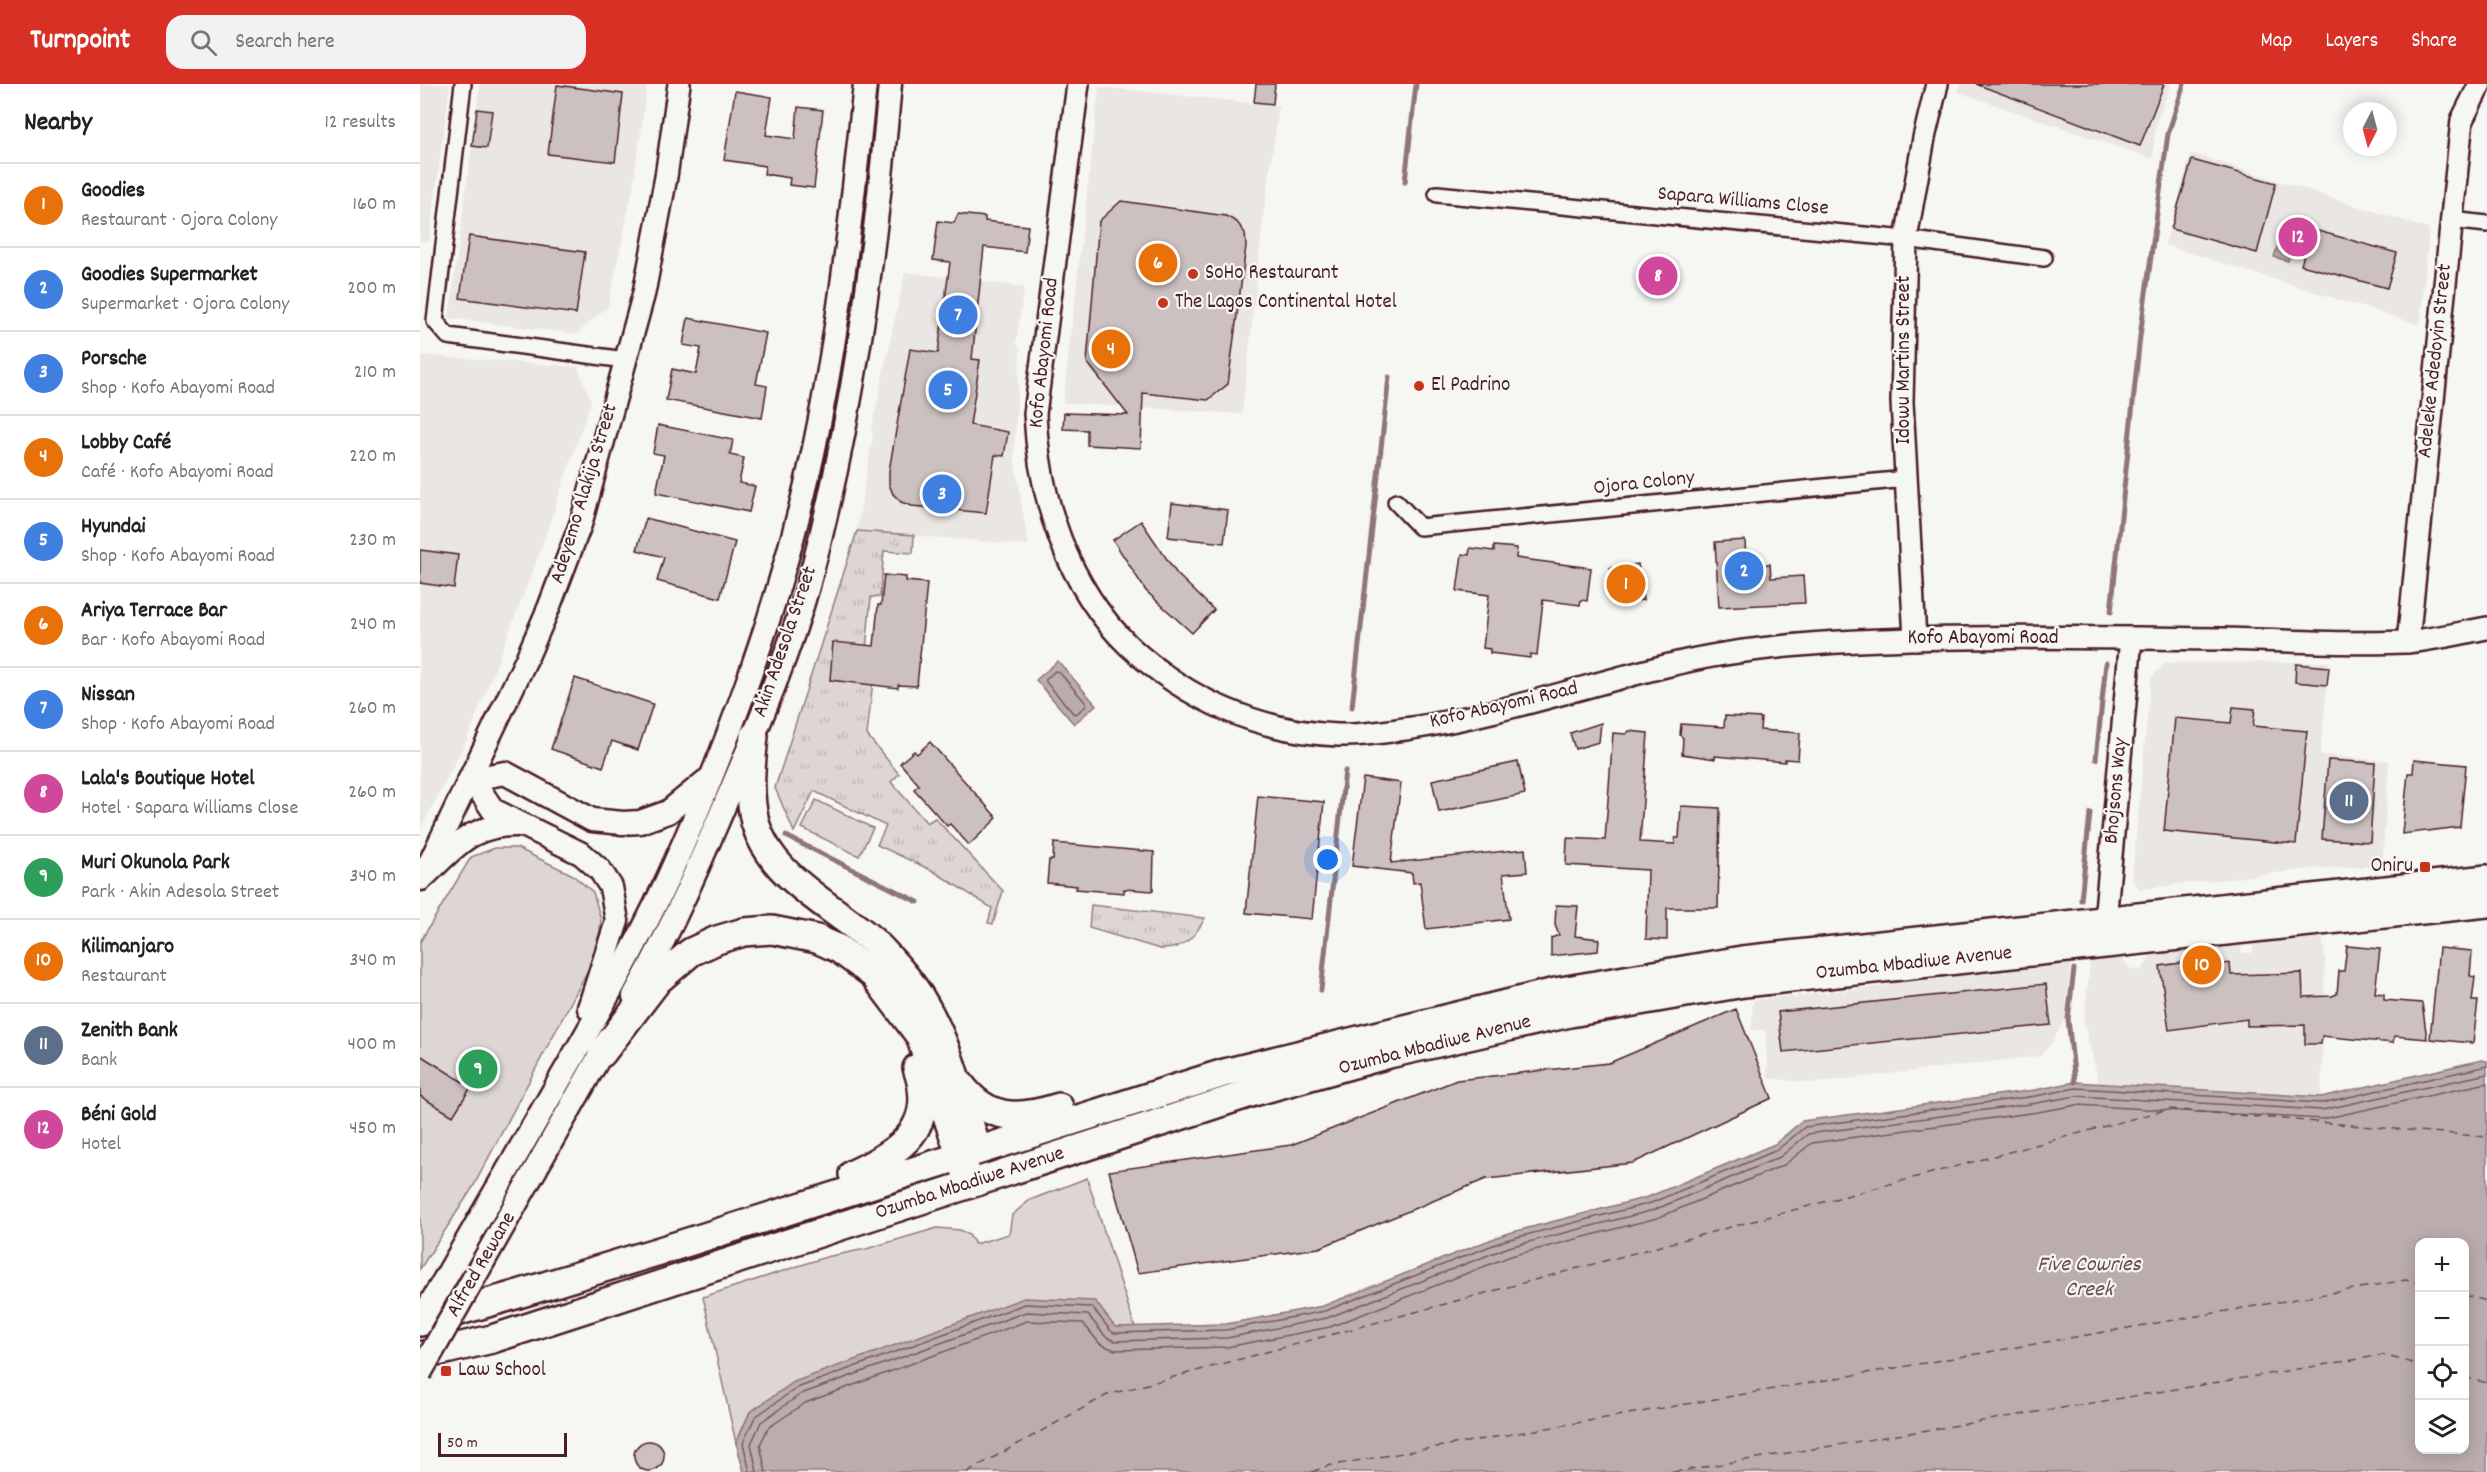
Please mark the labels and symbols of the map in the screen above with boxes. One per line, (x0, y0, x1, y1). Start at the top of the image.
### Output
north arrow (2343, 102, 2397, 156)
street label: Sapara Williams Close (1656, 180, 1830, 224)
pin: 12 (2278, 214, 2318, 260)
pin: 6 (1138, 240, 1178, 285)
pin: 8 (1638, 254, 1678, 298)
place label: SoHo Restaurant (1205, 259, 1339, 289)
street label: Adeleke Adedoyin Street (2411, 262, 2461, 460)
marker: SoHo Restaurant (1186, 267, 1200, 281)
street label: Idowu Martins Street (1890, 275, 1920, 445)
street label: Kofo Abayomi Road (1022, 276, 1068, 430)
place label: The Lagos Continental Hotel (1175, 288, 1397, 318)
pin: 7 (938, 292, 978, 338)
marker: The Lagos Continental Hotel (1156, 296, 1170, 310)
pin: 4 (1092, 326, 1130, 372)
pin: 5 (928, 368, 968, 412)
place label: El Padrino (1431, 371, 1510, 401)
marker: El Padrino (1412, 379, 1426, 393)
street label: Adeyemo Alakija Street (543, 400, 627, 588)
street label: Ojora Colony (1592, 464, 1697, 504)
pin: 3 (922, 472, 962, 516)
pin: 2 (1724, 548, 1764, 594)
street label: Akin Adesola Street (746, 562, 826, 722)
pin: 1 (1606, 562, 1646, 606)
street label: Kofo Abayomi Road (1907, 624, 2059, 654)
street label: Kofo Abayomi Road (1427, 674, 1581, 738)
street label: Bhojsons Way (2097, 736, 2137, 845)
pin: 11 (2330, 778, 2368, 824)
your location (1313, 845, 1342, 874)
place label: Oniru (2371, 852, 2413, 882)
marker: Oniru (2418, 860, 2432, 874)
street label: Ozumba Mbadiwe Avenue (1814, 939, 2014, 989)
pin: 10 (2182, 942, 2222, 988)
street label: Ozumba Mbadiwe Avenue (1336, 1008, 1534, 1084)
pin: 9 (458, 1046, 498, 1092)
street label: Ozumba Mbadiwe Avenue (872, 1139, 1068, 1229)
street label: Alfred Rewane (440, 1207, 524, 1323)
water label: Five Cowries Creek (2037, 1250, 2142, 1306)
place label: Law School (458, 1356, 546, 1386)
marker: Law School (439, 1364, 453, 1378)
scale bar (438, 1430, 567, 1458)

